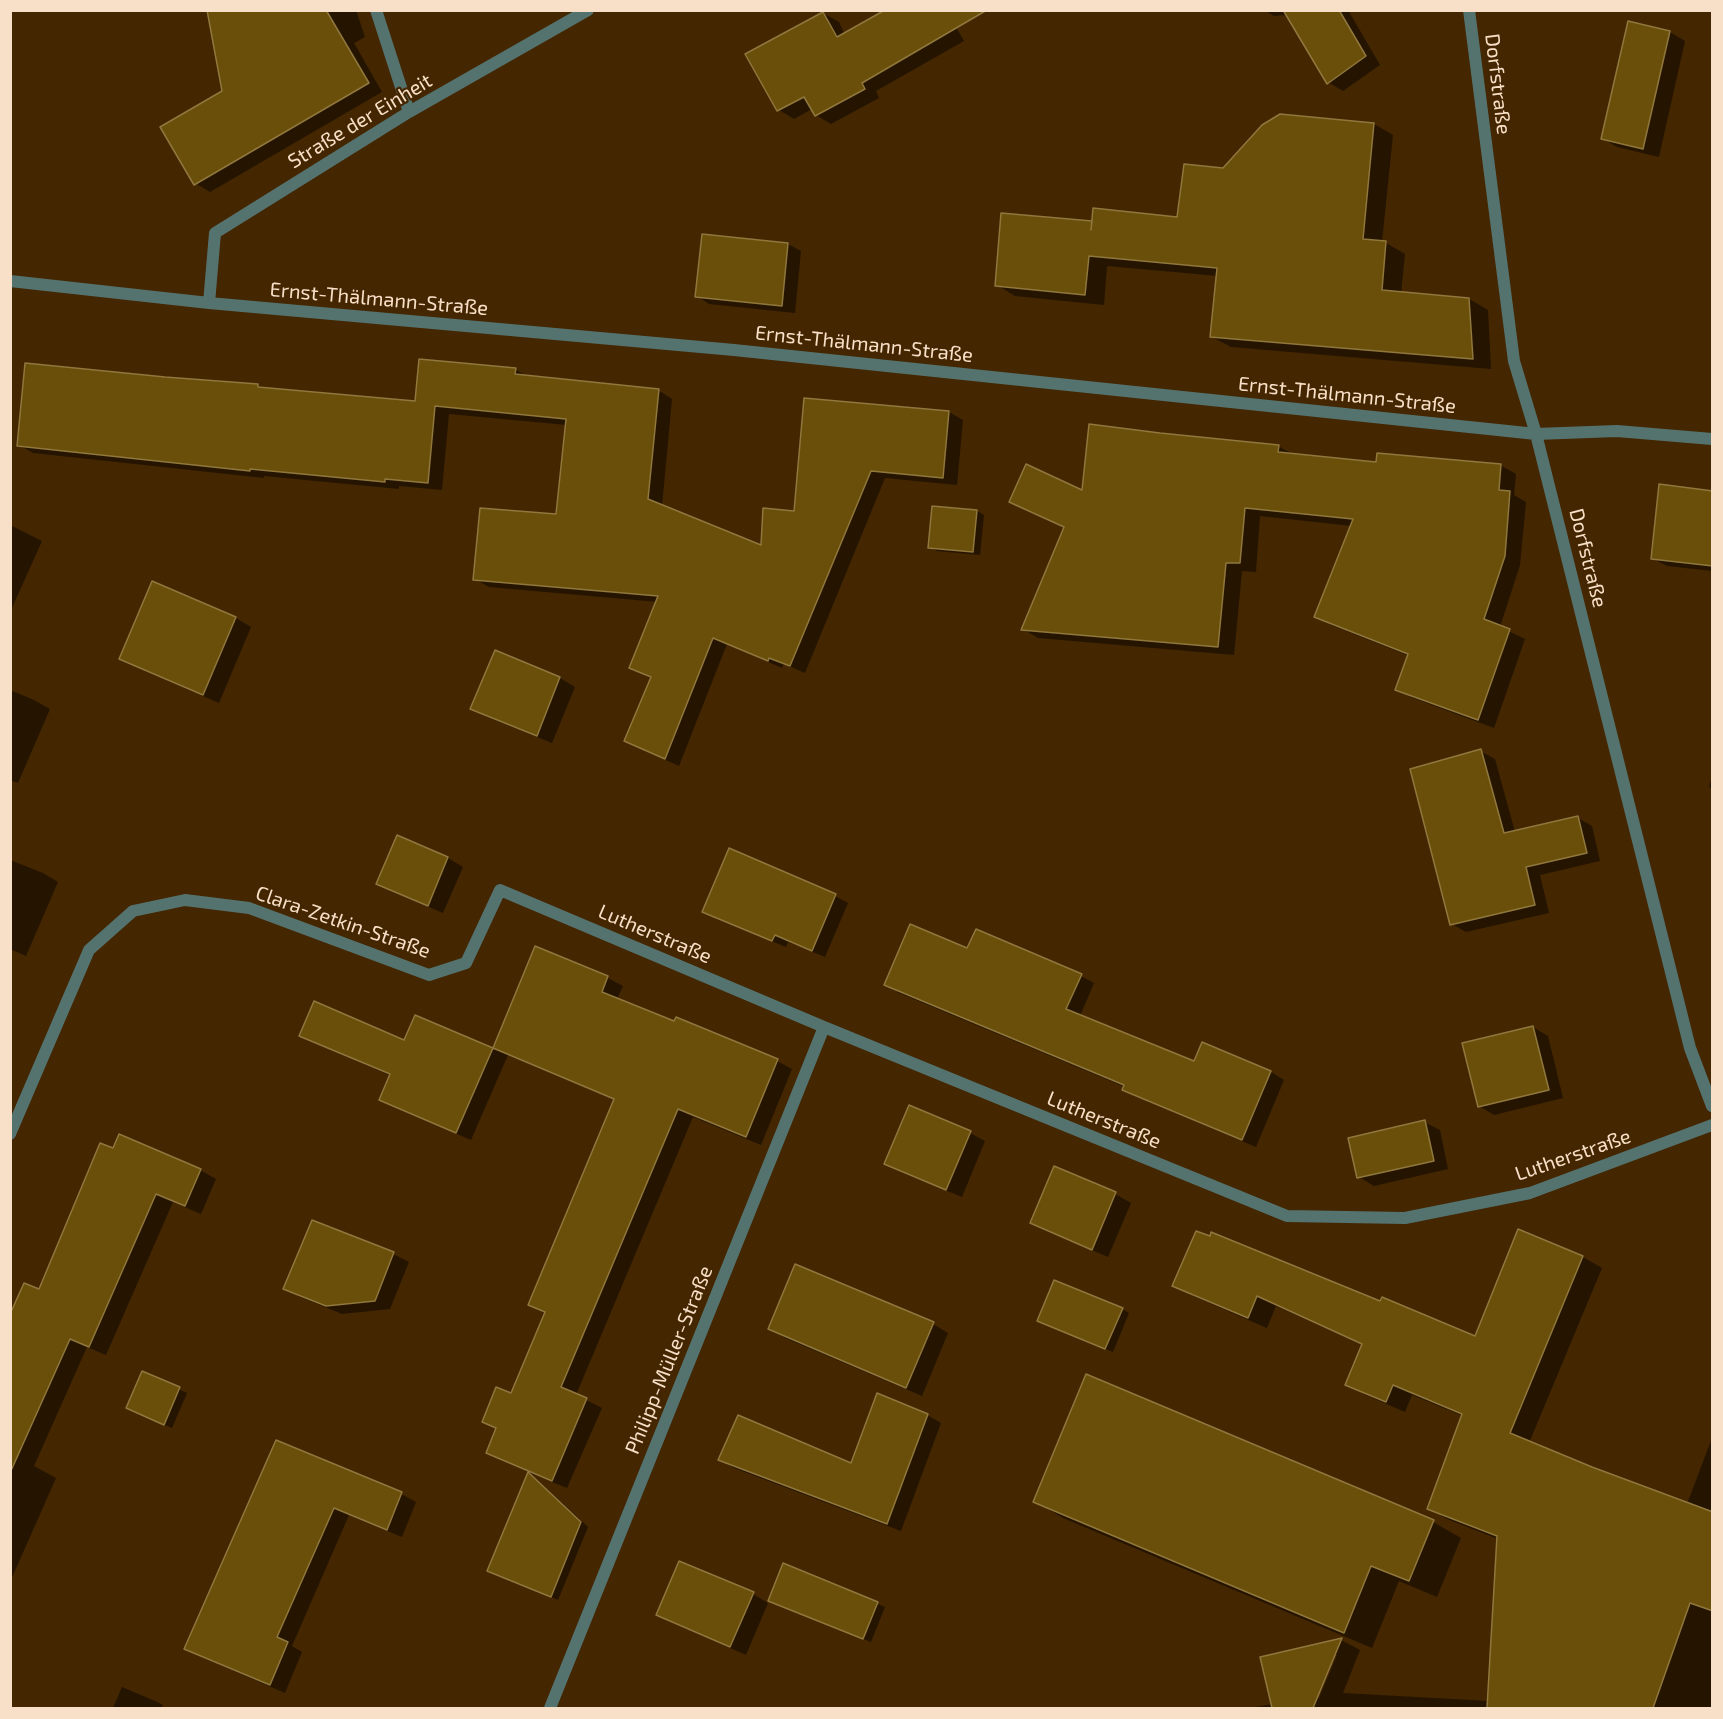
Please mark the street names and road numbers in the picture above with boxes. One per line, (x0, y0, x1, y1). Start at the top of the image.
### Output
street label: Dorfstraße (1480, 32, 1516, 136)
street label: Straße der Einheit (284, 69, 436, 173)
street label: Ernst-Thälmann-Straße (269, 278, 489, 320)
street label: Ernst-Thälmann-Straße (754, 321, 974, 367)
street label: Ernst-Thälmann-Straße (1237, 372, 1457, 418)
street label: Dorfstraße (1564, 506, 1612, 610)
street label: Clara-Zetkin-Straße (252, 881, 434, 963)
street label: Lutherstraße (595, 899, 715, 969)
street label: Lutherstraße (1044, 1086, 1164, 1154)
street label: Lutherstraße (1512, 1124, 1634, 1186)
street label: Philipp-Müller-Straße (620, 1262, 718, 1458)

